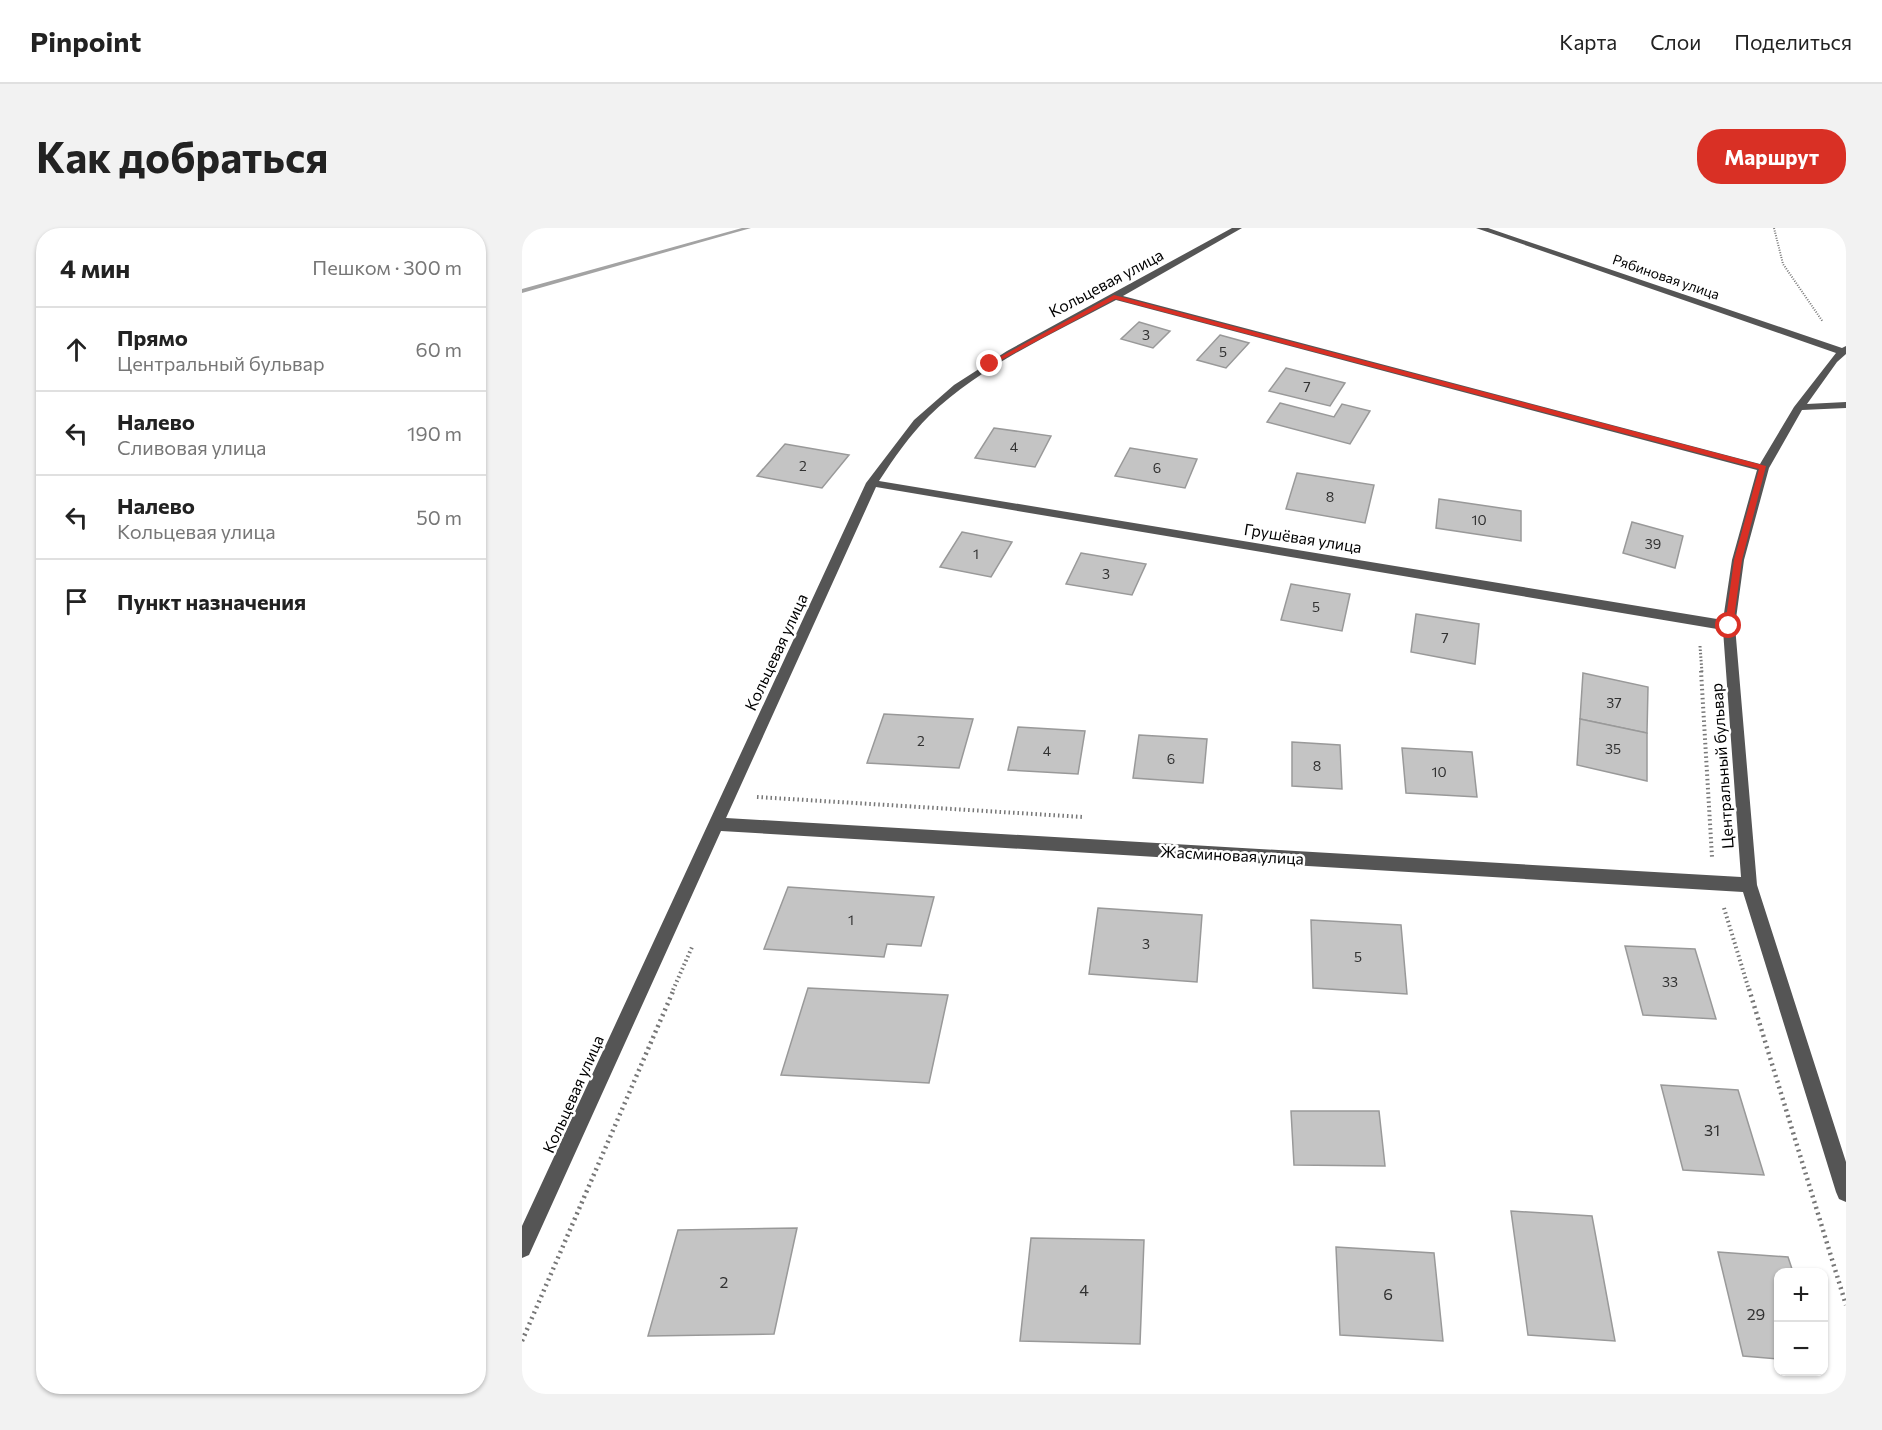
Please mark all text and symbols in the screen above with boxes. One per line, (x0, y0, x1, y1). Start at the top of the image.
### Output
text: Pinpoint (30, 24, 141, 58)
text: Карта (1559, 29, 1617, 54)
text: Слои (1650, 29, 1701, 54)
text: Поделиться (1734, 29, 1852, 54)
button: Маршрут (1697, 129, 1846, 184)
text: Как добраться (36, 130, 328, 182)
street label: Кольцевая улица (1045, 244, 1166, 321)
street label: Рябиновая улица (1610, 250, 1722, 303)
text: 4 мин (60, 252, 130, 283)
text: Пешком · 300 m (312, 255, 462, 279)
text: Прямо (117, 324, 188, 351)
house number: 3 (1142, 326, 1150, 343)
icon: ahead (60, 333, 93, 366)
text: 60 m (416, 337, 462, 361)
house number: 5 (1219, 343, 1227, 360)
route end (976, 350, 1002, 376)
text: Центральный бульвар (117, 351, 325, 375)
house number: 7 (1303, 378, 1311, 395)
text: Налево (117, 408, 195, 435)
icon: left (60, 417, 93, 450)
text: 190 m (407, 421, 462, 445)
text: Сливовая улица (117, 435, 266, 459)
house number: 4 (1010, 438, 1019, 455)
house number: 2 (799, 457, 807, 474)
house number: 6 (1153, 459, 1161, 476)
house number: 8 (1326, 488, 1334, 505)
text: Налево (117, 492, 195, 519)
icon: left (60, 501, 93, 534)
text: 50 m (416, 505, 462, 529)
house number: 10 (1471, 511, 1487, 528)
text: Кольцевая улица (117, 519, 276, 543)
street label: Грушёвая улица (1243, 519, 1363, 556)
house number: 39 (1645, 535, 1661, 552)
house number: 1 (973, 545, 979, 562)
house number: 3 (1102, 565, 1110, 582)
icon: arrive (60, 585, 93, 618)
text: Пункт назначения (117, 588, 306, 615)
street label: Кольцевая улица (740, 590, 811, 713)
house number: 5 (1312, 598, 1320, 615)
route start (1715, 612, 1741, 638)
house number: 7 (1441, 629, 1449, 646)
street label: Центральный бульвар (1706, 683, 1737, 850)
house number: 37 (1606, 694, 1622, 711)
house number: 2 (917, 732, 925, 749)
house number: 35 (1605, 740, 1621, 757)
house number: 4 (1043, 742, 1052, 759)
house number: 6 (1167, 750, 1175, 767)
house number: 8 (1313, 757, 1321, 774)
house number: 10 (1431, 763, 1447, 780)
street label: Жасминовая улица (1160, 841, 1304, 868)
house number: 1 (848, 911, 854, 928)
house number: 3 (1142, 935, 1150, 952)
house number: 5 (1354, 948, 1362, 965)
house number: 33 (1662, 973, 1678, 990)
street label: Кольцевая улица (538, 1032, 607, 1156)
house number: 31 (1704, 1120, 1720, 1139)
map controls (1774, 1268, 1828, 1376)
button: + (1774, 1268, 1828, 1322)
house number: 2 (720, 1272, 729, 1291)
house number: 4 (1079, 1280, 1089, 1299)
house number: 6 (1383, 1284, 1393, 1303)
house number: 29 (1747, 1304, 1765, 1323)
button: − (1774, 1322, 1828, 1376)

